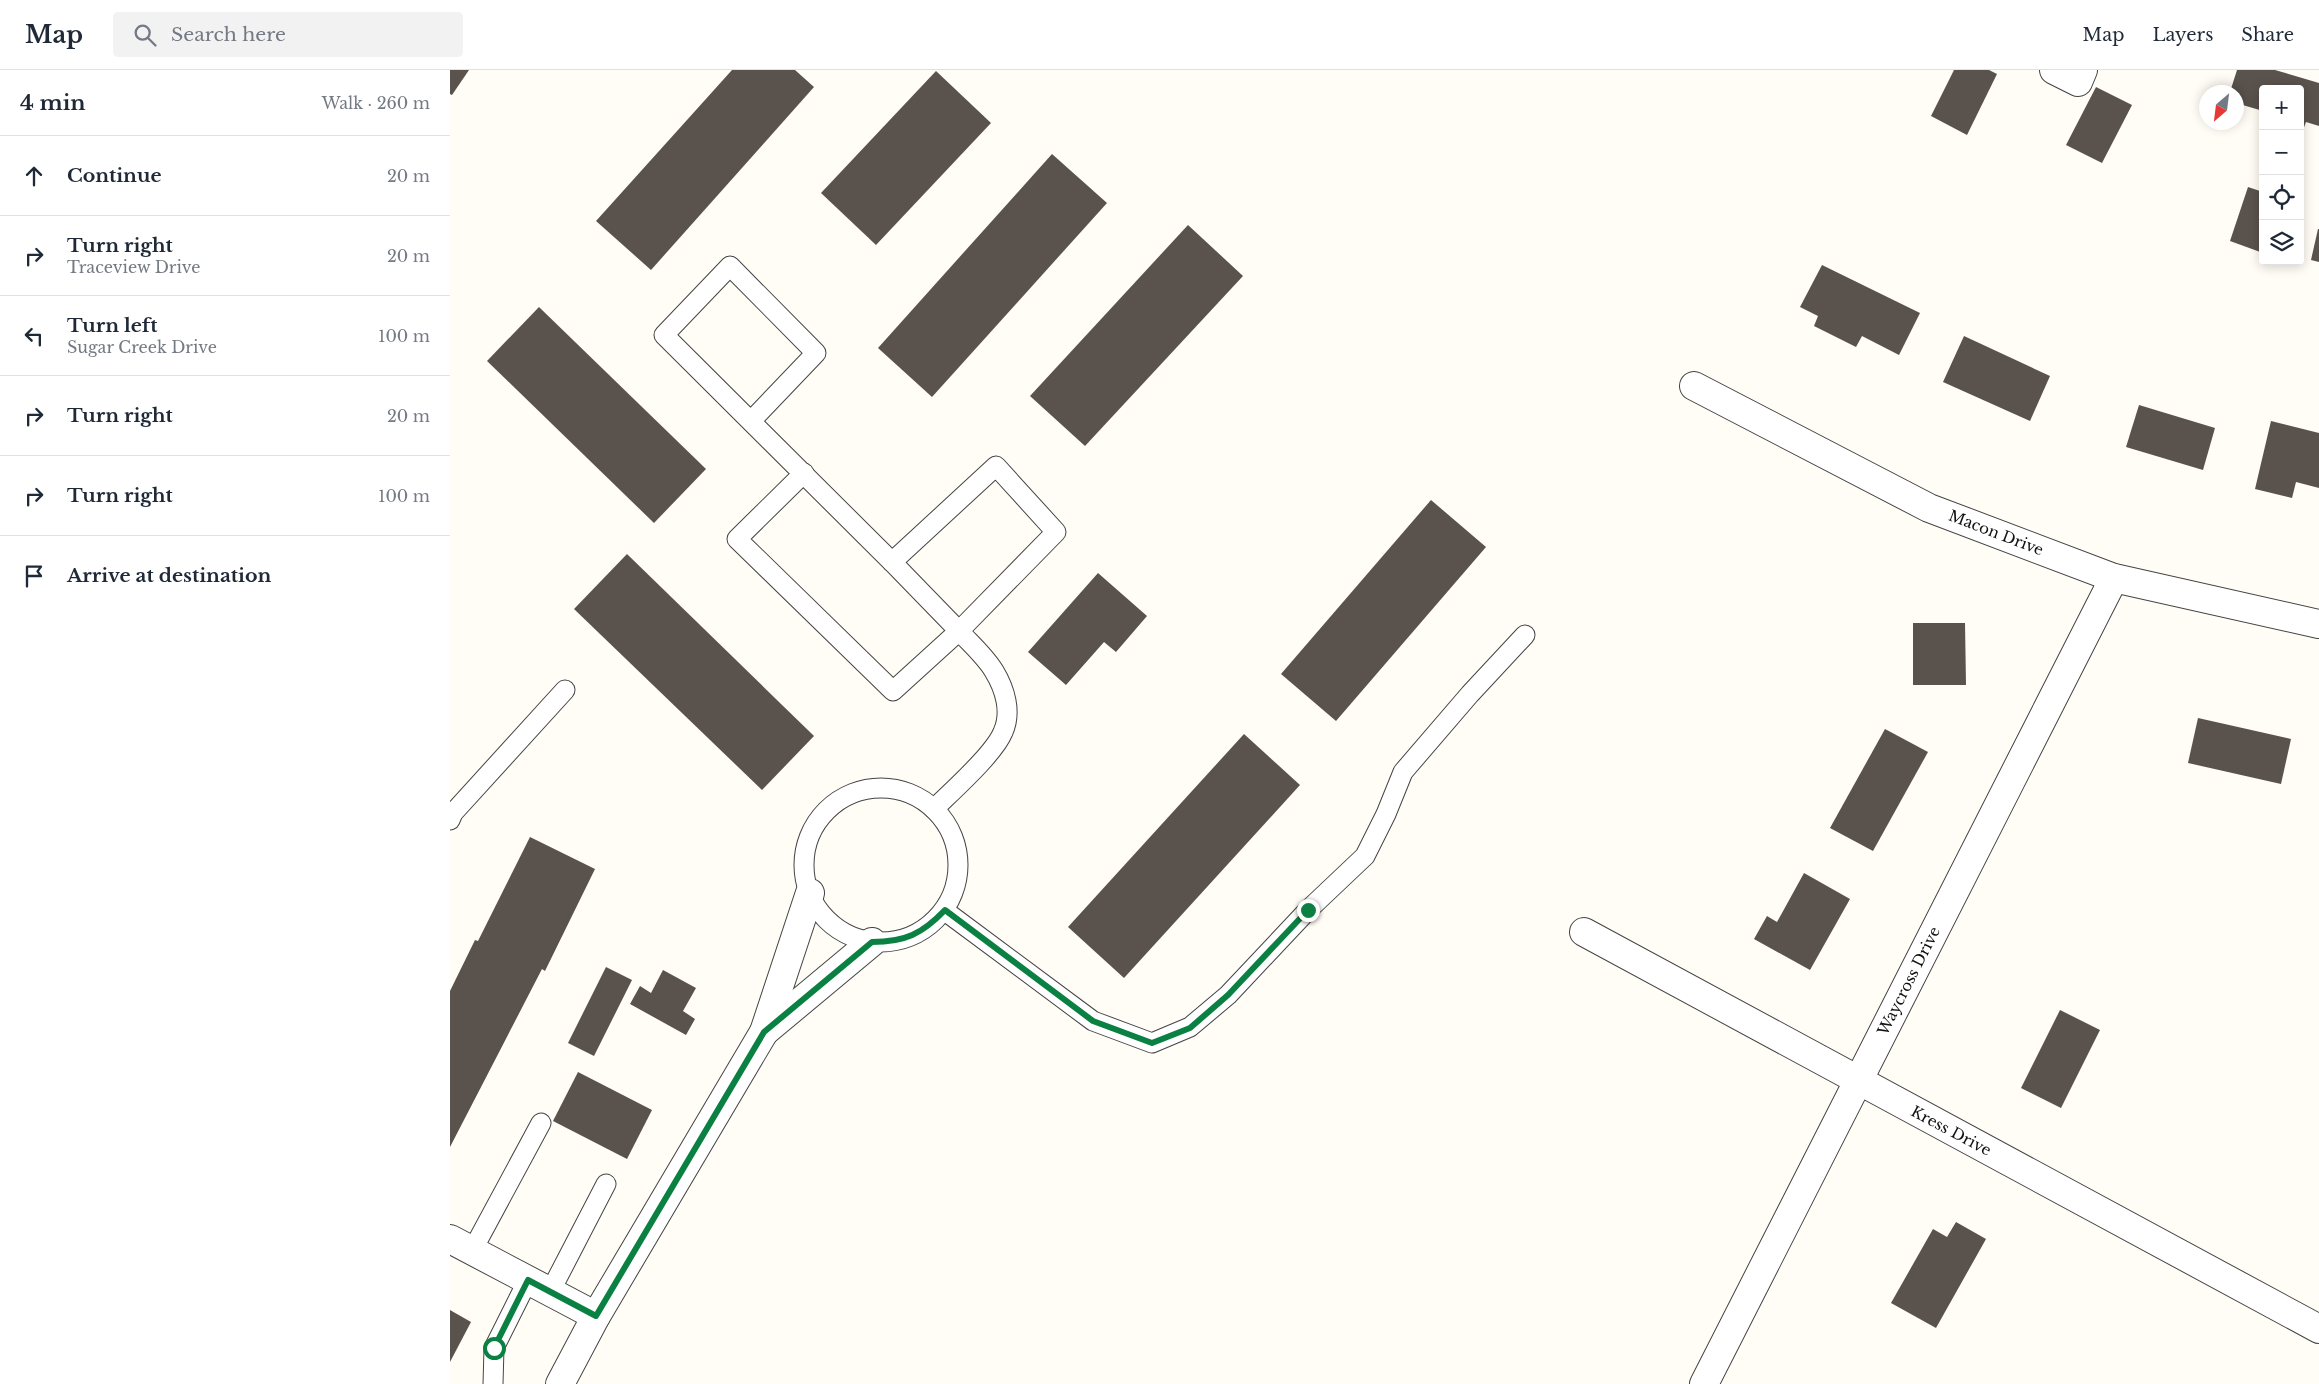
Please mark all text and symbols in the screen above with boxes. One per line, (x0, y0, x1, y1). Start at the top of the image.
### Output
search box (113, 12, 463, 57)
text: Map (25, 20, 83, 49)
icon: search (131, 21, 159, 49)
text: Search here (171, 23, 286, 46)
text: Map (2083, 24, 2124, 46)
text: Layers (2152, 24, 2213, 46)
text: Share (2241, 24, 2294, 46)
north arrow (2199, 85, 2244, 130)
map controls (2259, 85, 2304, 265)
button: + (2259, 85, 2304, 130)
text: 4 min (20, 90, 86, 116)
text: Walk · 260 m (322, 93, 430, 113)
button: − (2259, 130, 2304, 175)
icon: ahead (20, 162, 48, 190)
text: Continue (67, 164, 162, 187)
text: 20 m (387, 166, 430, 186)
button: locate (2259, 175, 2304, 220)
button: layers (2259, 220, 2304, 265)
text: Turn right (67, 234, 173, 257)
icon: right (20, 242, 48, 270)
text: 20 m (387, 246, 430, 266)
text: Traceview Drive (67, 257, 200, 277)
text: Turn left (67, 314, 158, 337)
icon: left (20, 322, 48, 350)
text: 100 m (378, 326, 430, 346)
text: Sugar Creek Drive (67, 337, 217, 357)
icon: right (20, 402, 48, 430)
text: Turn right (67, 404, 173, 427)
text: 20 m (387, 406, 430, 426)
icon: right (20, 482, 48, 510)
text: Turn right (67, 484, 173, 507)
text: 100 m (378, 486, 430, 506)
street label: Macon Drive (1946, 506, 2046, 559)
icon: arrive (20, 562, 48, 590)
text: Arrive at destination (67, 564, 271, 587)
route end (1297, 899, 1320, 922)
street label: Waycross Drive (1873, 923, 1944, 1039)
street label: Kress Drive (1908, 1101, 1995, 1160)
route start (483, 1337, 506, 1360)

